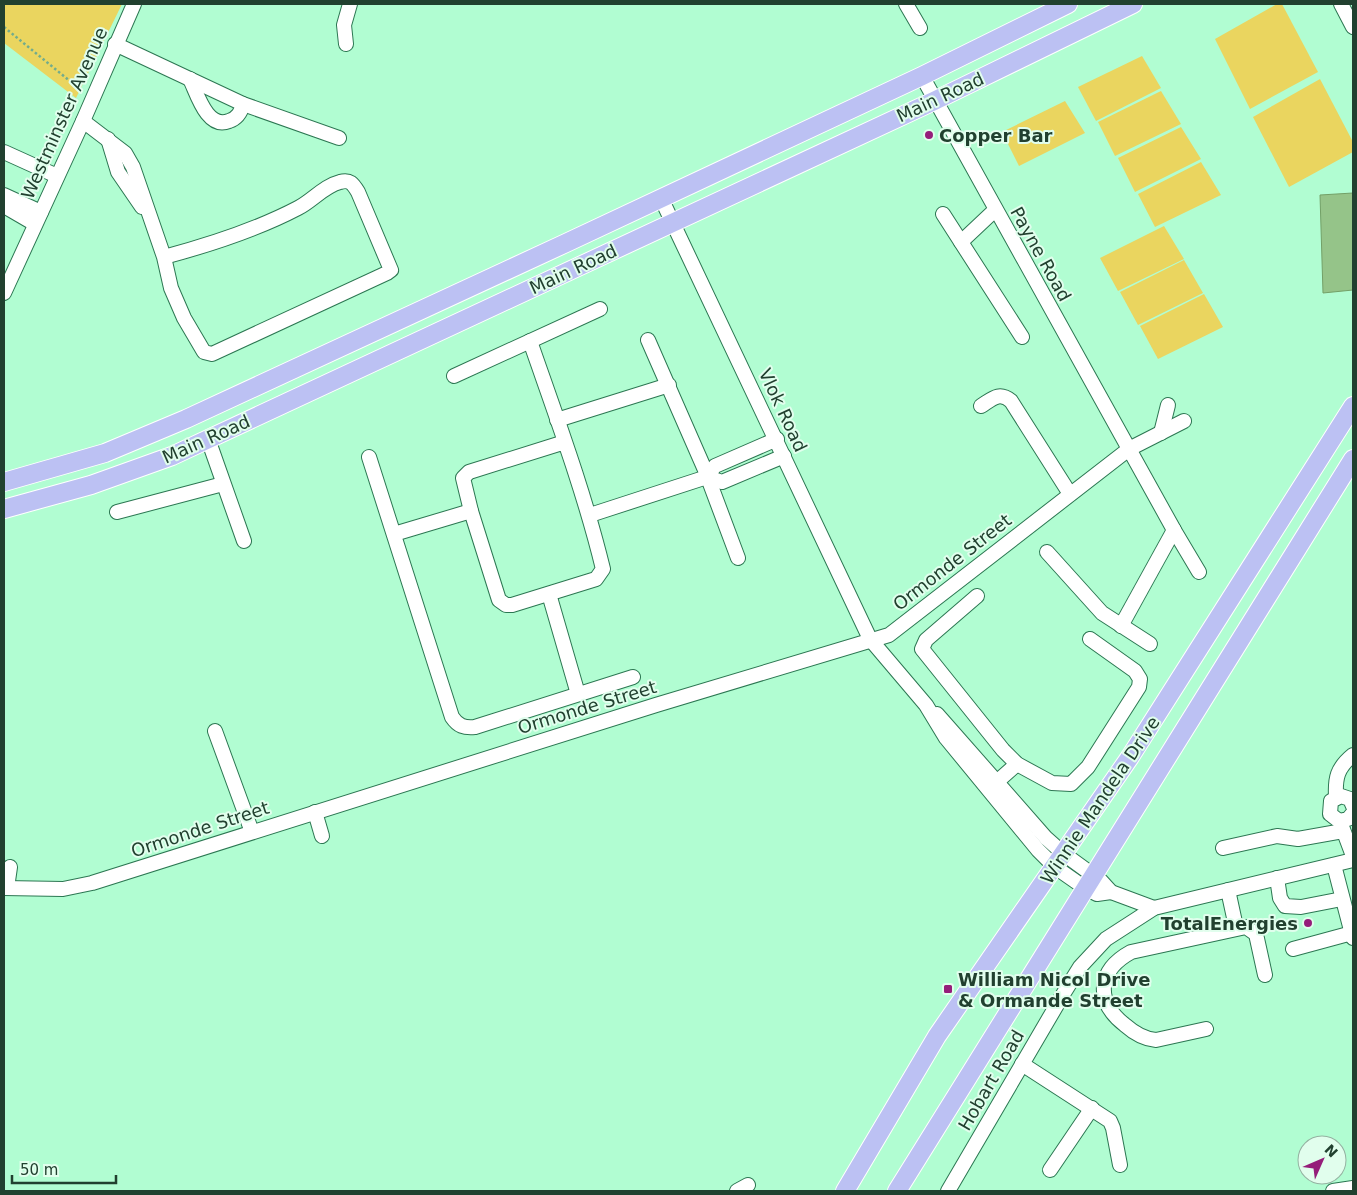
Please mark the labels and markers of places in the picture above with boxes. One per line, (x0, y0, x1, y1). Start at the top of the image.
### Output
place label: Copper Bar (939, 125, 1053, 146)
marker: Copper Bar (923, 129, 935, 141)
place label: TotalEnergies (1161, 913, 1298, 934)
marker: TotalEnergies (1302, 917, 1314, 929)
place label: William Nicol Drive & Ormande Street (958, 969, 1150, 1011)
marker: William Nicol Drive & Ormande Street (942, 983, 954, 995)

